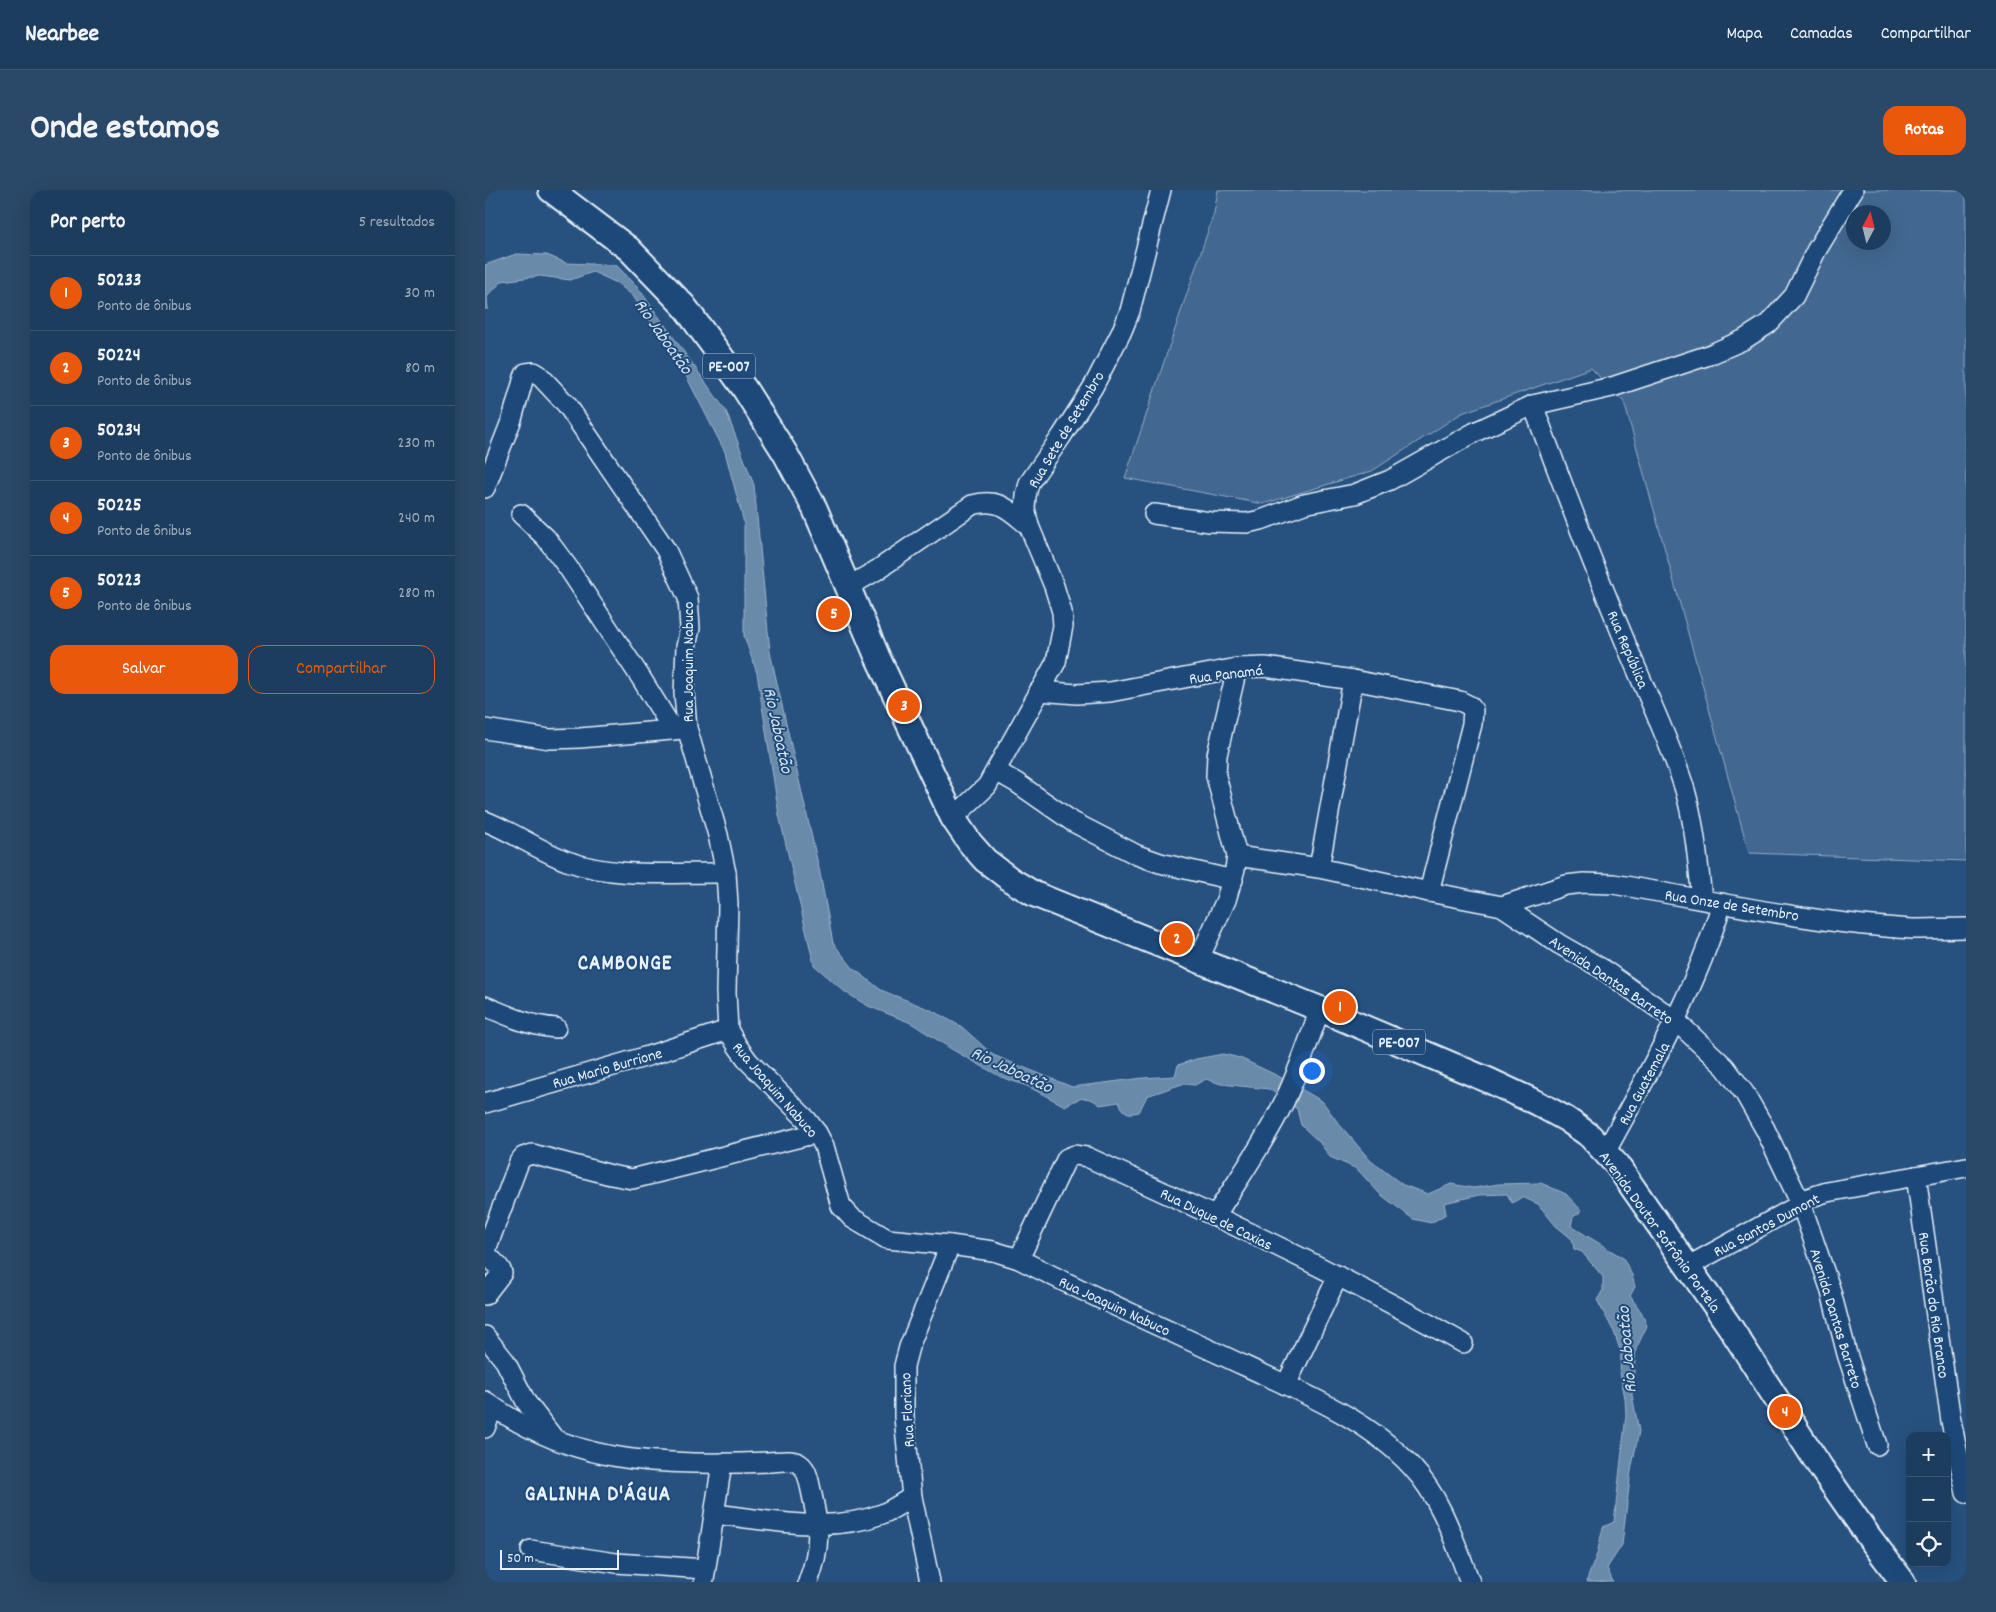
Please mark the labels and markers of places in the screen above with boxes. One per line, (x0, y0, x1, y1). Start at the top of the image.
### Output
pin: 5 (818, 595, 850, 633)
pin: 3 (888, 687, 920, 725)
pin: 2 (1161, 920, 1193, 958)
pin: 1 (1324, 988, 1356, 1026)
pin: 4 (1769, 1393, 1801, 1431)

